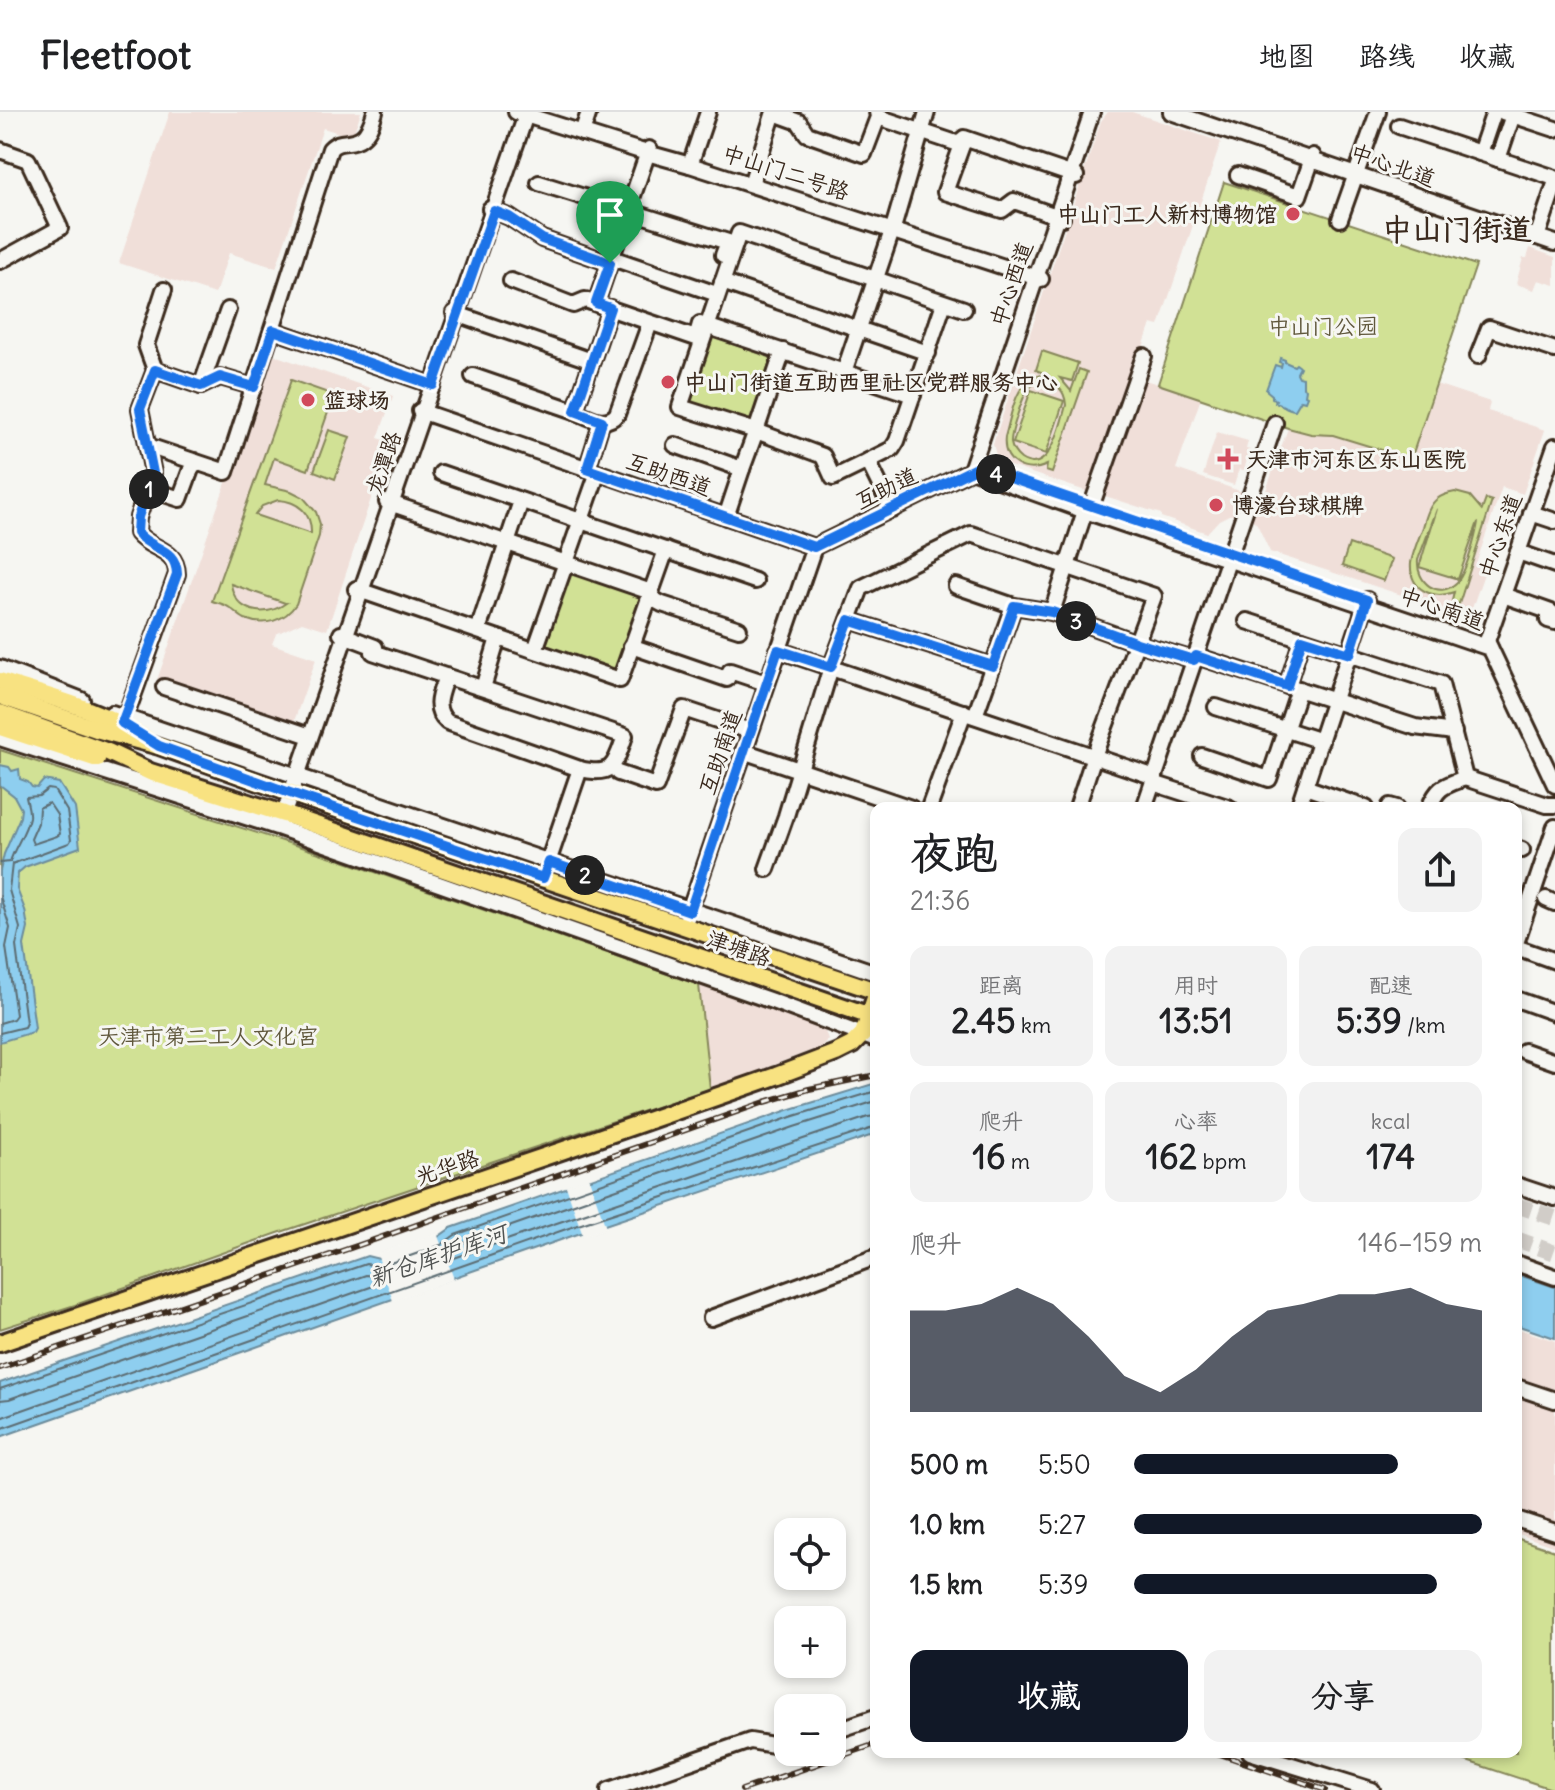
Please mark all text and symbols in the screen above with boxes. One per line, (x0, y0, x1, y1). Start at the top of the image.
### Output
text: Fleetfoot (40, 32, 191, 79)
text: 地图 (1259, 38, 1315, 74)
text: 路线 (1359, 38, 1415, 74)
text: 收藏 (1459, 38, 1515, 74)
street label: 中心北道 (1347, 137, 1439, 193)
street label: 中山门二号路 (719, 138, 853, 206)
pin (576, 181, 644, 263)
icon: arrive (588, 193, 632, 237)
place label: 中山门工人新村博物馆 (1057, 200, 1277, 228)
marker: 中山门工人新村博物馆 (1284, 205, 1302, 223)
district label: 中山门街道 (1382, 210, 1532, 248)
street label: 中心西道 (983, 238, 1039, 330)
park label: 中山门公园 (1268, 312, 1378, 340)
place label: 中山门街道互助西里社区党群服务中心 (684, 368, 1058, 396)
marker: 中山门街道互助西里社区党群服务中心 (659, 373, 677, 391)
place label: 篮球场 (324, 386, 390, 414)
marker: 篮球场 (299, 391, 317, 409)
street label: 龙潭路 (359, 427, 407, 499)
place label: 天津市河东区东山医院 (1246, 445, 1466, 473)
street label: 互助西道 (623, 446, 715, 502)
marker: 天津市河东区东山医院 (1217, 448, 1239, 470)
pin: 4 (976, 454, 1016, 494)
text: 4 (990, 460, 1002, 488)
street label: 互助道 (850, 461, 922, 515)
pin: 1 (129, 469, 169, 509)
text: 1 (145, 475, 153, 503)
street label: 中心东道 (1472, 490, 1528, 582)
place label: 博濠台球棋牌 (1232, 491, 1364, 519)
marker: 博濠台球棋牌 (1207, 496, 1225, 514)
street label: 中心南道 (1396, 580, 1488, 636)
pin: 3 (1056, 601, 1096, 641)
text: 3 (1070, 607, 1082, 635)
street label: 互助南道 (692, 706, 748, 798)
text: 夜跑 (910, 826, 998, 881)
button: share (1398, 828, 1482, 912)
pin: 2 (565, 855, 605, 895)
text: 2 (579, 861, 591, 889)
text: 21:36 (910, 884, 970, 917)
street label: 津塘路 (703, 924, 775, 972)
text: 距离 (979, 971, 1023, 999)
text: 用时 (1174, 971, 1218, 999)
text: 配速 (1369, 971, 1413, 999)
text: 2.45 (951, 999, 1016, 1042)
text: 13:51 (1159, 999, 1233, 1042)
text: 5:39 (1336, 999, 1402, 1042)
text: km (1016, 1011, 1051, 1039)
text: /km (1402, 1011, 1446, 1039)
park label: 天津市第二工人文化宫 (98, 1022, 318, 1050)
text: 爬升 (979, 1107, 1023, 1135)
text: 心率 (1174, 1107, 1218, 1135)
text: kcal (1371, 1107, 1410, 1135)
text: 16 (973, 1135, 1006, 1178)
text: 162 (1146, 1135, 1197, 1178)
text: 174 (1366, 1135, 1415, 1178)
street label: 光华路 (411, 1143, 483, 1191)
text: m (1006, 1147, 1030, 1175)
text: bpm (1197, 1147, 1246, 1175)
water label: 新仓库护库河 (365, 1216, 514, 1293)
text: 146–159 m (1358, 1226, 1482, 1259)
text: 爬升 (910, 1227, 962, 1260)
text: 500 m (910, 1448, 988, 1481)
text: 5:50 (1038, 1448, 1091, 1481)
text: 1.0 km (910, 1508, 985, 1541)
text: 5:27 (1038, 1508, 1086, 1541)
map controls (774, 1518, 846, 1766)
button: locate (774, 1518, 846, 1590)
text: 1.5 km (910, 1568, 983, 1601)
text: 5:39 (1038, 1568, 1089, 1601)
button: + (774, 1606, 846, 1678)
button: 收藏 (910, 1650, 1188, 1742)
button: 分享 (1204, 1650, 1482, 1742)
button: − (774, 1694, 846, 1766)

